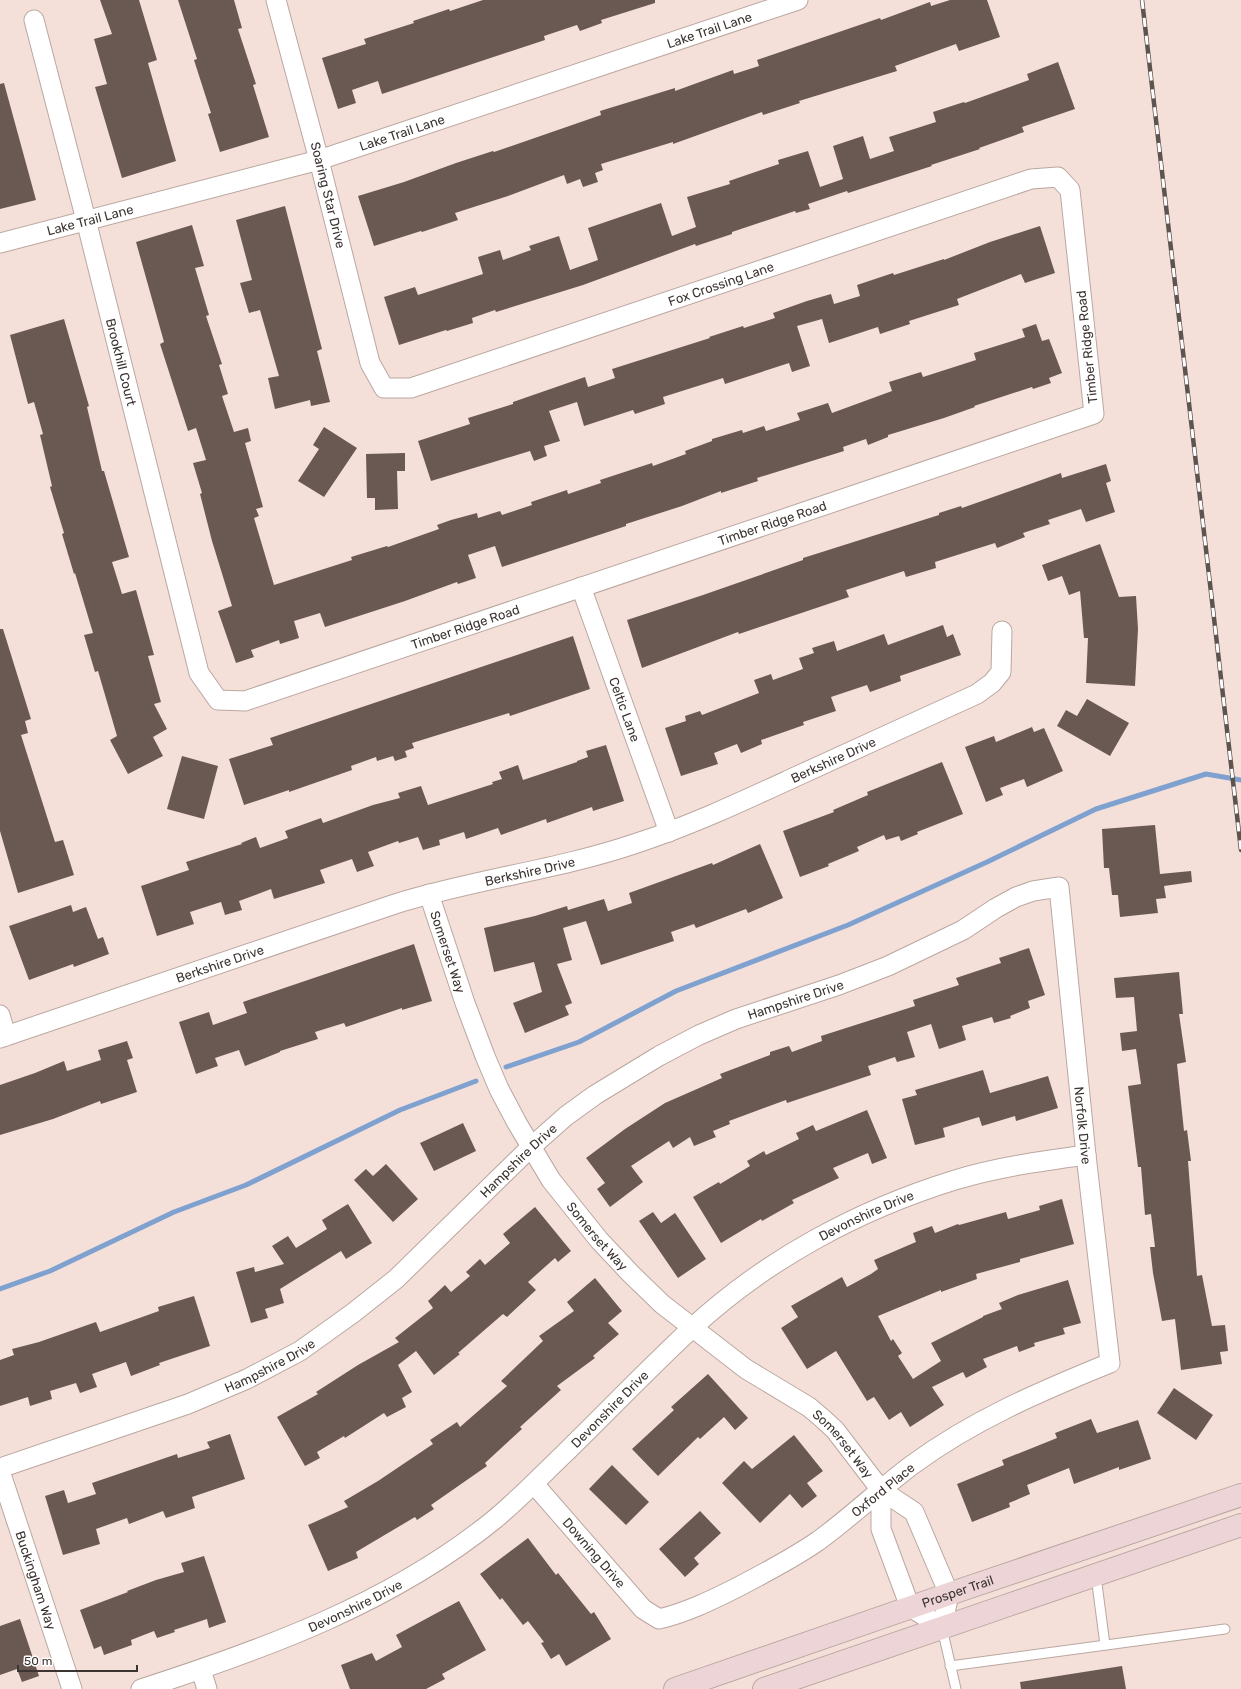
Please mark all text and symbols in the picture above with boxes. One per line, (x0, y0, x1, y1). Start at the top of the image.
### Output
street label: Lake Trail Lane (665, 8, 754, 51)
street label: Lake Trail Lane (357, 111, 446, 153)
street label: Soaring Star Drive (307, 140, 348, 250)
street label: Lake Trail Lane (45, 201, 135, 238)
street label: Fox Crossing Lane (666, 259, 776, 310)
street label: Timber Ridge Road (1074, 290, 1101, 404)
street label: Brookhill Court (103, 317, 140, 407)
street label: Timber Ridge Road (716, 498, 828, 548)
street label: Timber Ridge Road (409, 601, 521, 652)
street label: Celtic Lane (606, 675, 643, 744)
street label: Berkshire Drive (788, 734, 878, 786)
street label: Berkshire Drive (483, 854, 576, 888)
street label: Somerset Way (428, 909, 469, 995)
street label: Berkshire Drive (174, 942, 266, 985)
street label: Hampshire Drive (745, 977, 846, 1022)
street label: Norfolk Drive (1072, 1086, 1095, 1165)
street label: Hampshire Drive (477, 1120, 560, 1200)
street label: Devonshire Drive (816, 1187, 916, 1244)
street label: Somerset Way (564, 1199, 631, 1273)
street label: Hampshire Drive (222, 1335, 318, 1395)
street label: Devonshire Drive (568, 1367, 651, 1450)
street label: Somerset Way (810, 1406, 877, 1481)
street label: Oxford Place (848, 1460, 918, 1520)
street label: Downing Drive (559, 1515, 628, 1592)
street label: Buckingham Way (13, 1529, 59, 1632)
street label: Prosper Trail (920, 1572, 995, 1610)
street label: Devonshire Drive (306, 1576, 405, 1635)
scale bar (18, 1647, 137, 1673)
text: 50 m (24, 1654, 52, 1668)

